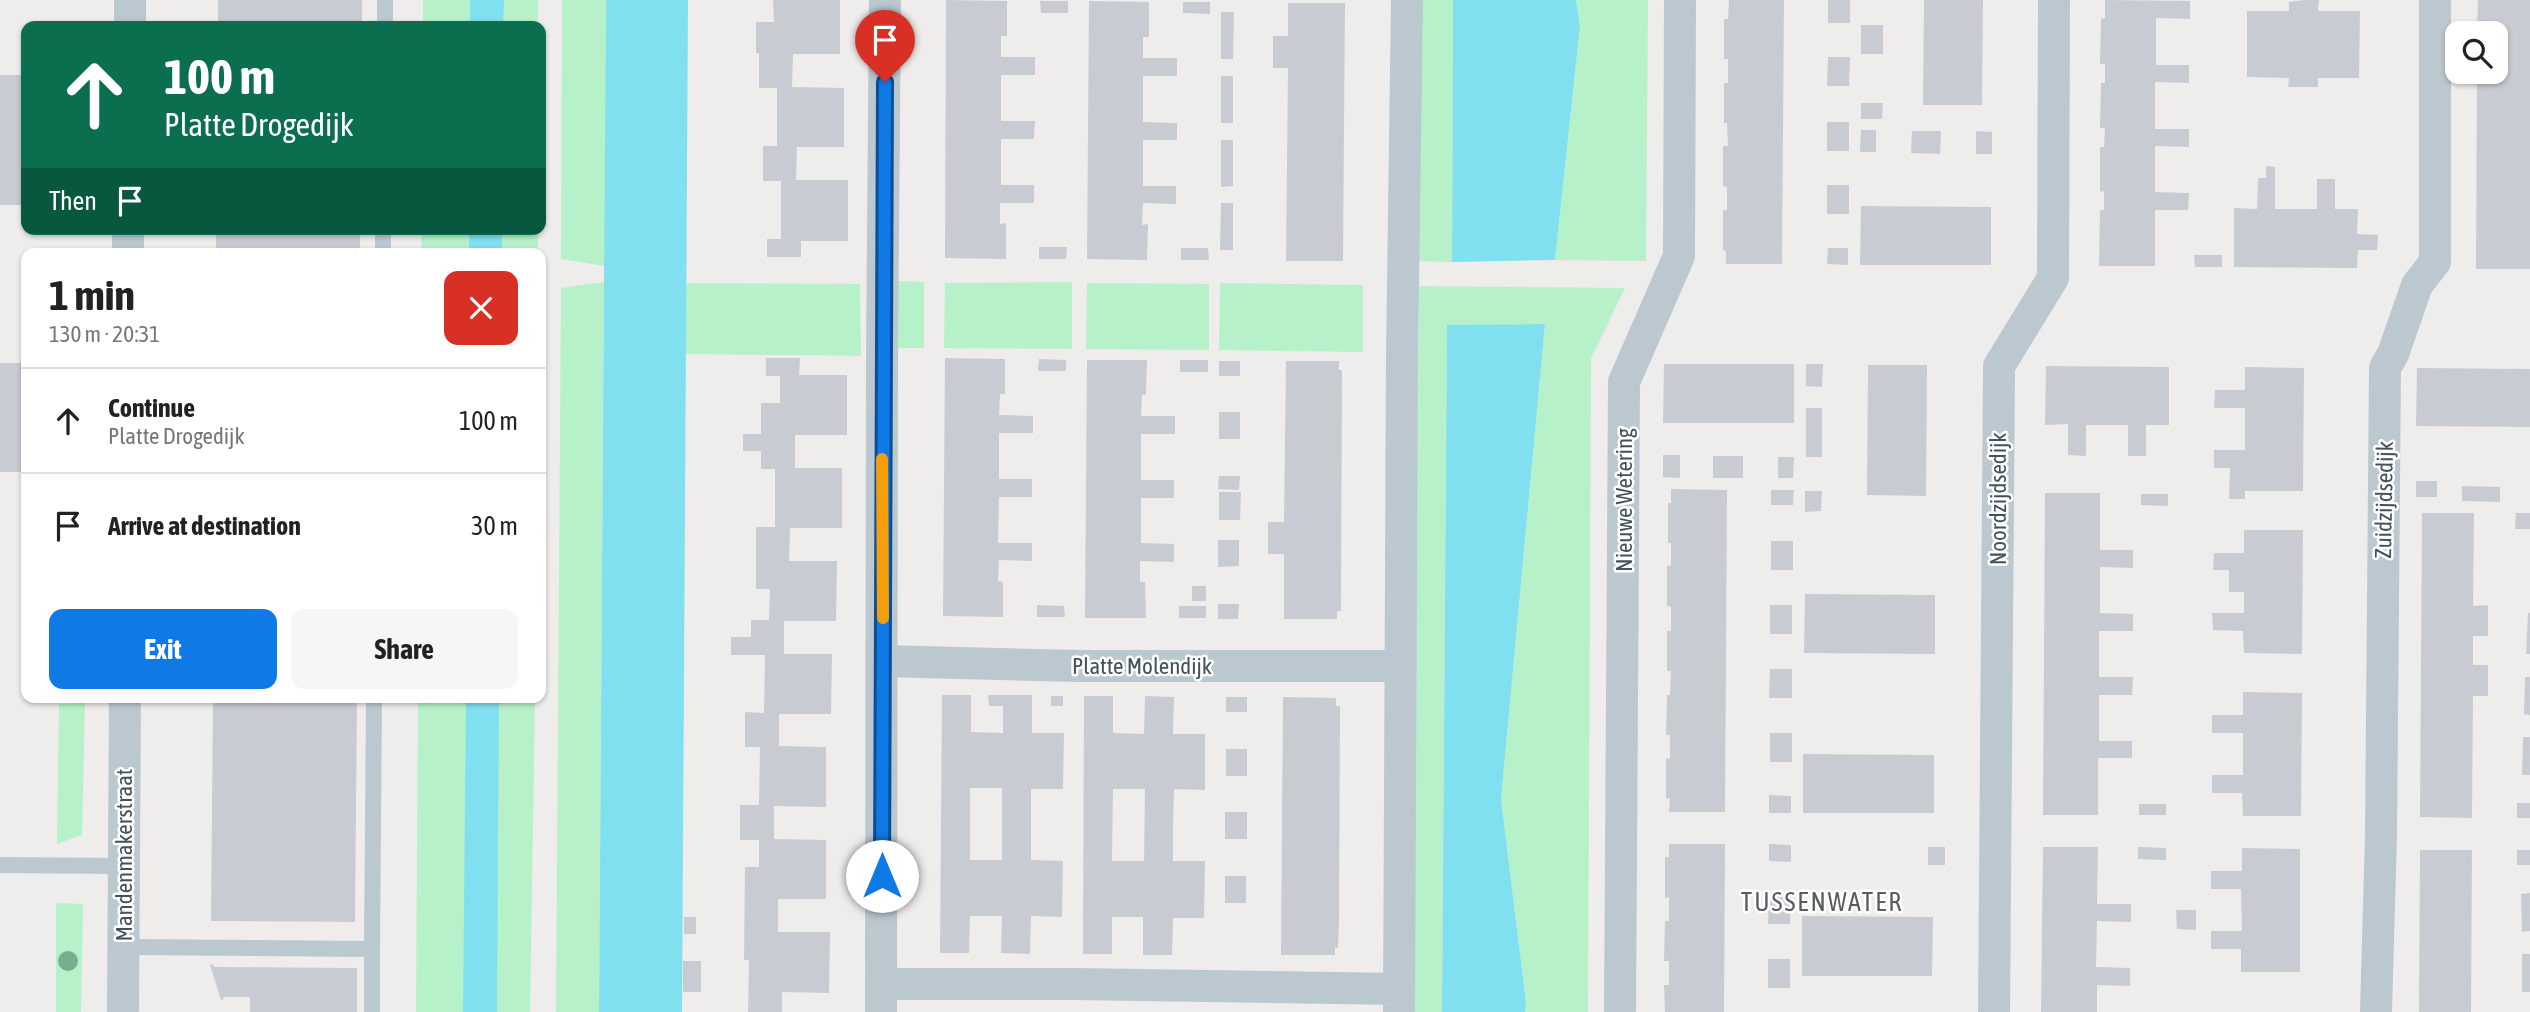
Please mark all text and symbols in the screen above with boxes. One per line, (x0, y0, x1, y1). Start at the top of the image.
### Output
pin (855, 10, 915, 82)
icon: arrive (866, 21, 904, 59)
map controls (2445, 21, 2508, 84)
button: search (2445, 21, 2508, 84)
text: 100 m (164, 48, 275, 104)
icon: ahead (49, 49, 140, 140)
text: Platte Drogedijk (164, 106, 354, 143)
icon: arrive (111, 182, 149, 220)
text: Then (49, 186, 97, 216)
text: 1 min (49, 271, 135, 319)
button: close (444, 271, 518, 345)
text: 130 m · 20:31 (49, 321, 160, 347)
text: Continue (108, 393, 195, 423)
icon: ahead (49, 402, 87, 440)
text: 100 m (459, 406, 518, 436)
text: Platte Drogedijk (108, 423, 245, 449)
street label: Nieuwe Wetering (1611, 428, 1637, 572)
street label: Noordzijdsedijk (1985, 433, 2011, 565)
street label: Zuidzijdsedijk (2370, 441, 2398, 559)
icon: arrive (49, 507, 87, 545)
text: Arrive at destination (108, 511, 301, 541)
text: 30 m (471, 511, 518, 541)
button: Exit (49, 609, 277, 689)
button: Share (291, 609, 518, 689)
street label: Platte Molendijk (1072, 653, 1212, 679)
street label: Mandenmakerstraat (111, 769, 137, 941)
position arrow (845, 839, 919, 913)
district label: TUSSENWATER (1741, 887, 1903, 917)

